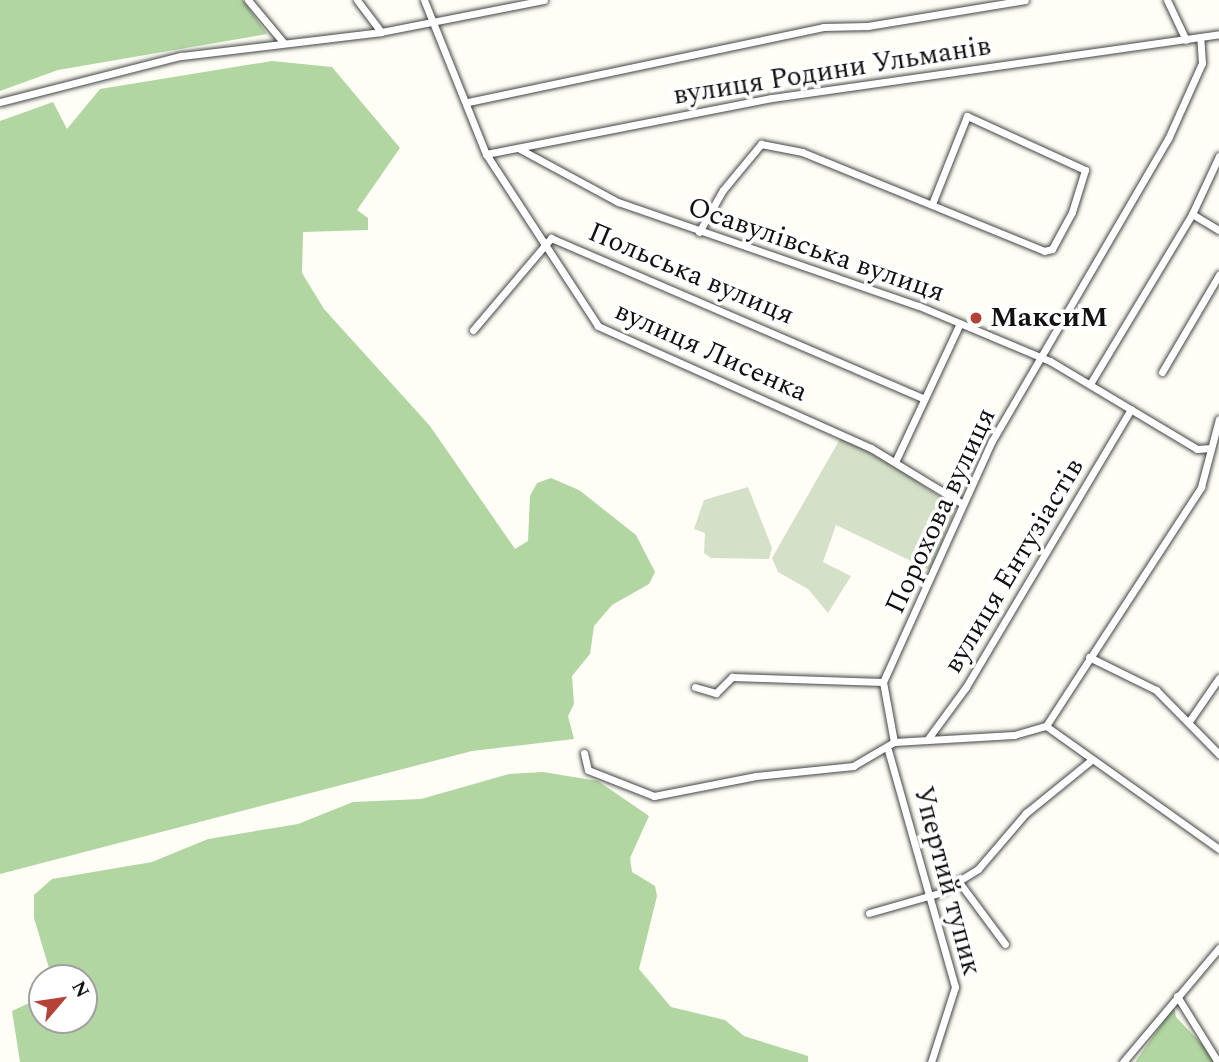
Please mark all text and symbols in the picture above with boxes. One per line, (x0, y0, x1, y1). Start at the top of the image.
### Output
street label: вулиця Родини Ульманів (671, 29, 993, 113)
street label: Осавулівська вулиця (683, 190, 949, 310)
street label: Польська вулиця (583, 215, 799, 333)
street label: вулиця Лисенка (609, 294, 813, 410)
place label: МаксиМ (990, 301, 1108, 335)
marker: МаксиМ (968, 310, 984, 326)
street label: Порохова вулиця (879, 403, 1003, 619)
street label: вулиця Ентузіастів (937, 452, 1091, 680)
street label: Упертий тупик (906, 783, 988, 979)
north arrow (28, 964, 98, 1034)
text: N (64, 976, 96, 1003)

